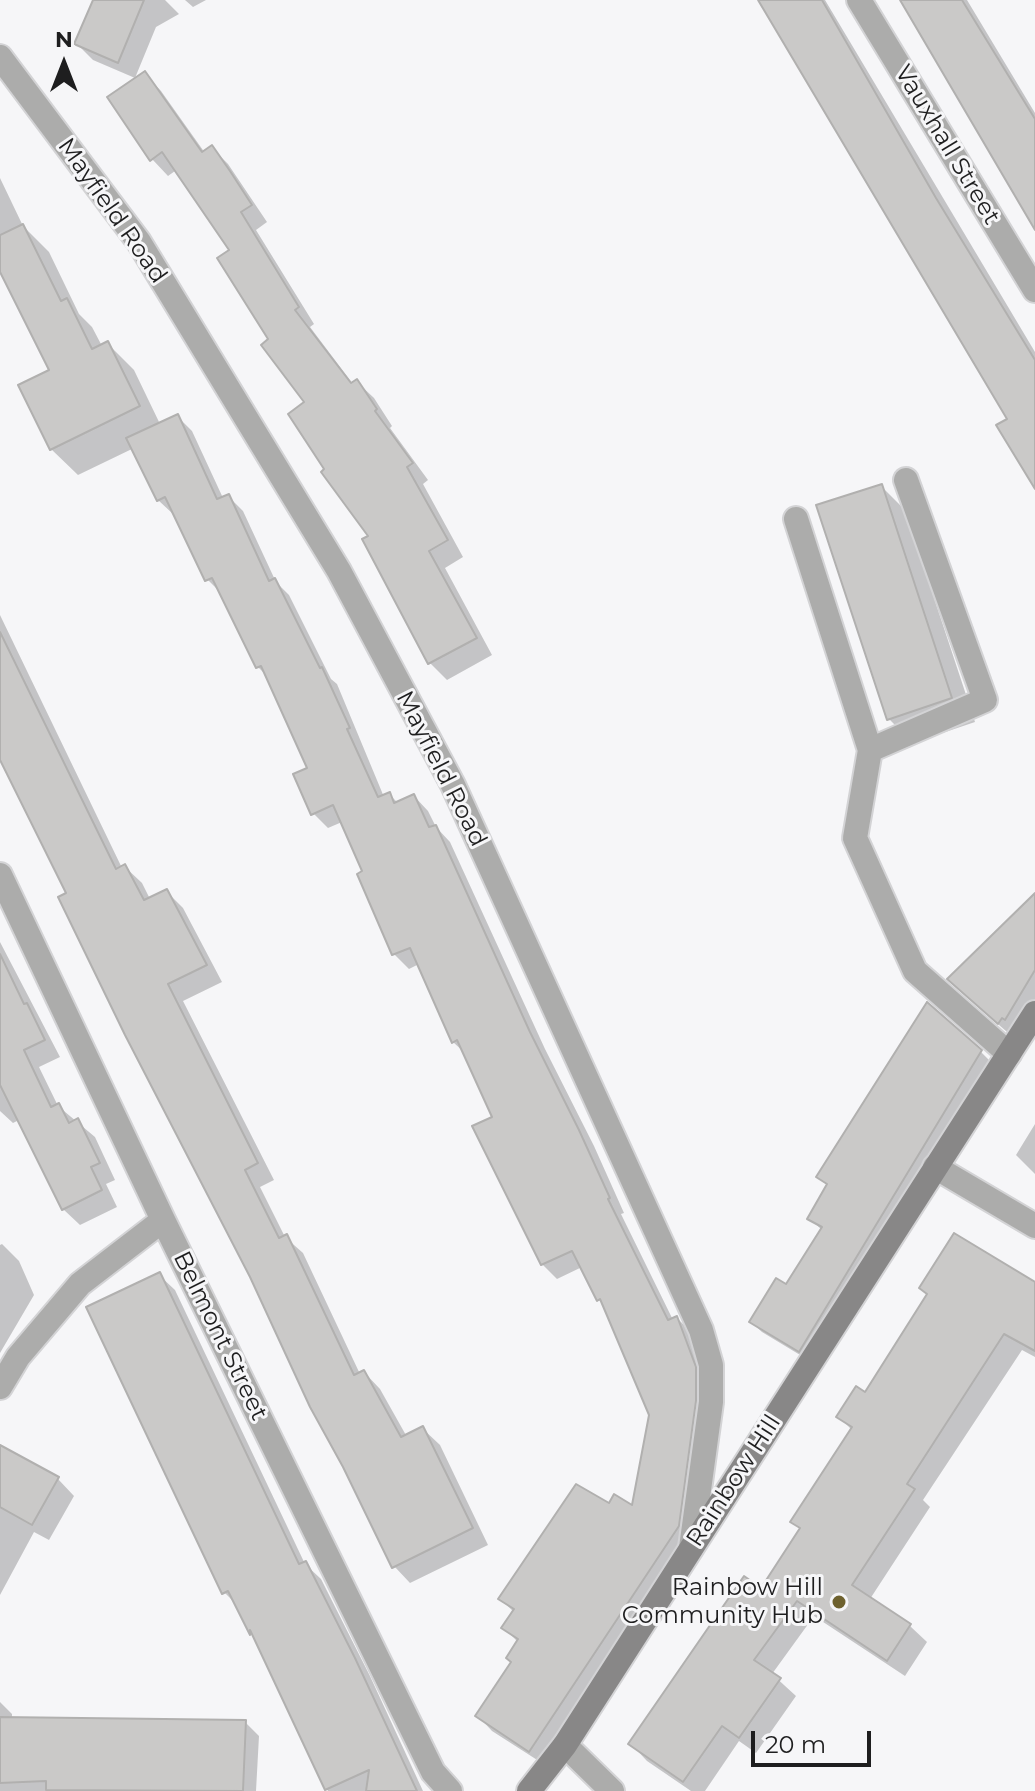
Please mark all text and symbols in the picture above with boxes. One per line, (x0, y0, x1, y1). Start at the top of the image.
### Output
north arrow (24, 24, 104, 104)
text: N (55, 26, 73, 53)
street label: Vauxhall Street (888, 60, 1006, 230)
street label: Mayfield Road (51, 133, 173, 289)
street label: Mayfield Road (389, 686, 493, 852)
street label: Belmont Street (167, 1247, 273, 1425)
street label: Rainbow Hill (681, 1410, 787, 1552)
place label: Rainbow Hill Community Hub (622, 1574, 823, 1630)
marker: Rainbow Hill Community Hub (830, 1593, 848, 1611)
scale bar (755, 1715, 875, 1765)
text: 20 m (765, 1730, 826, 1759)

